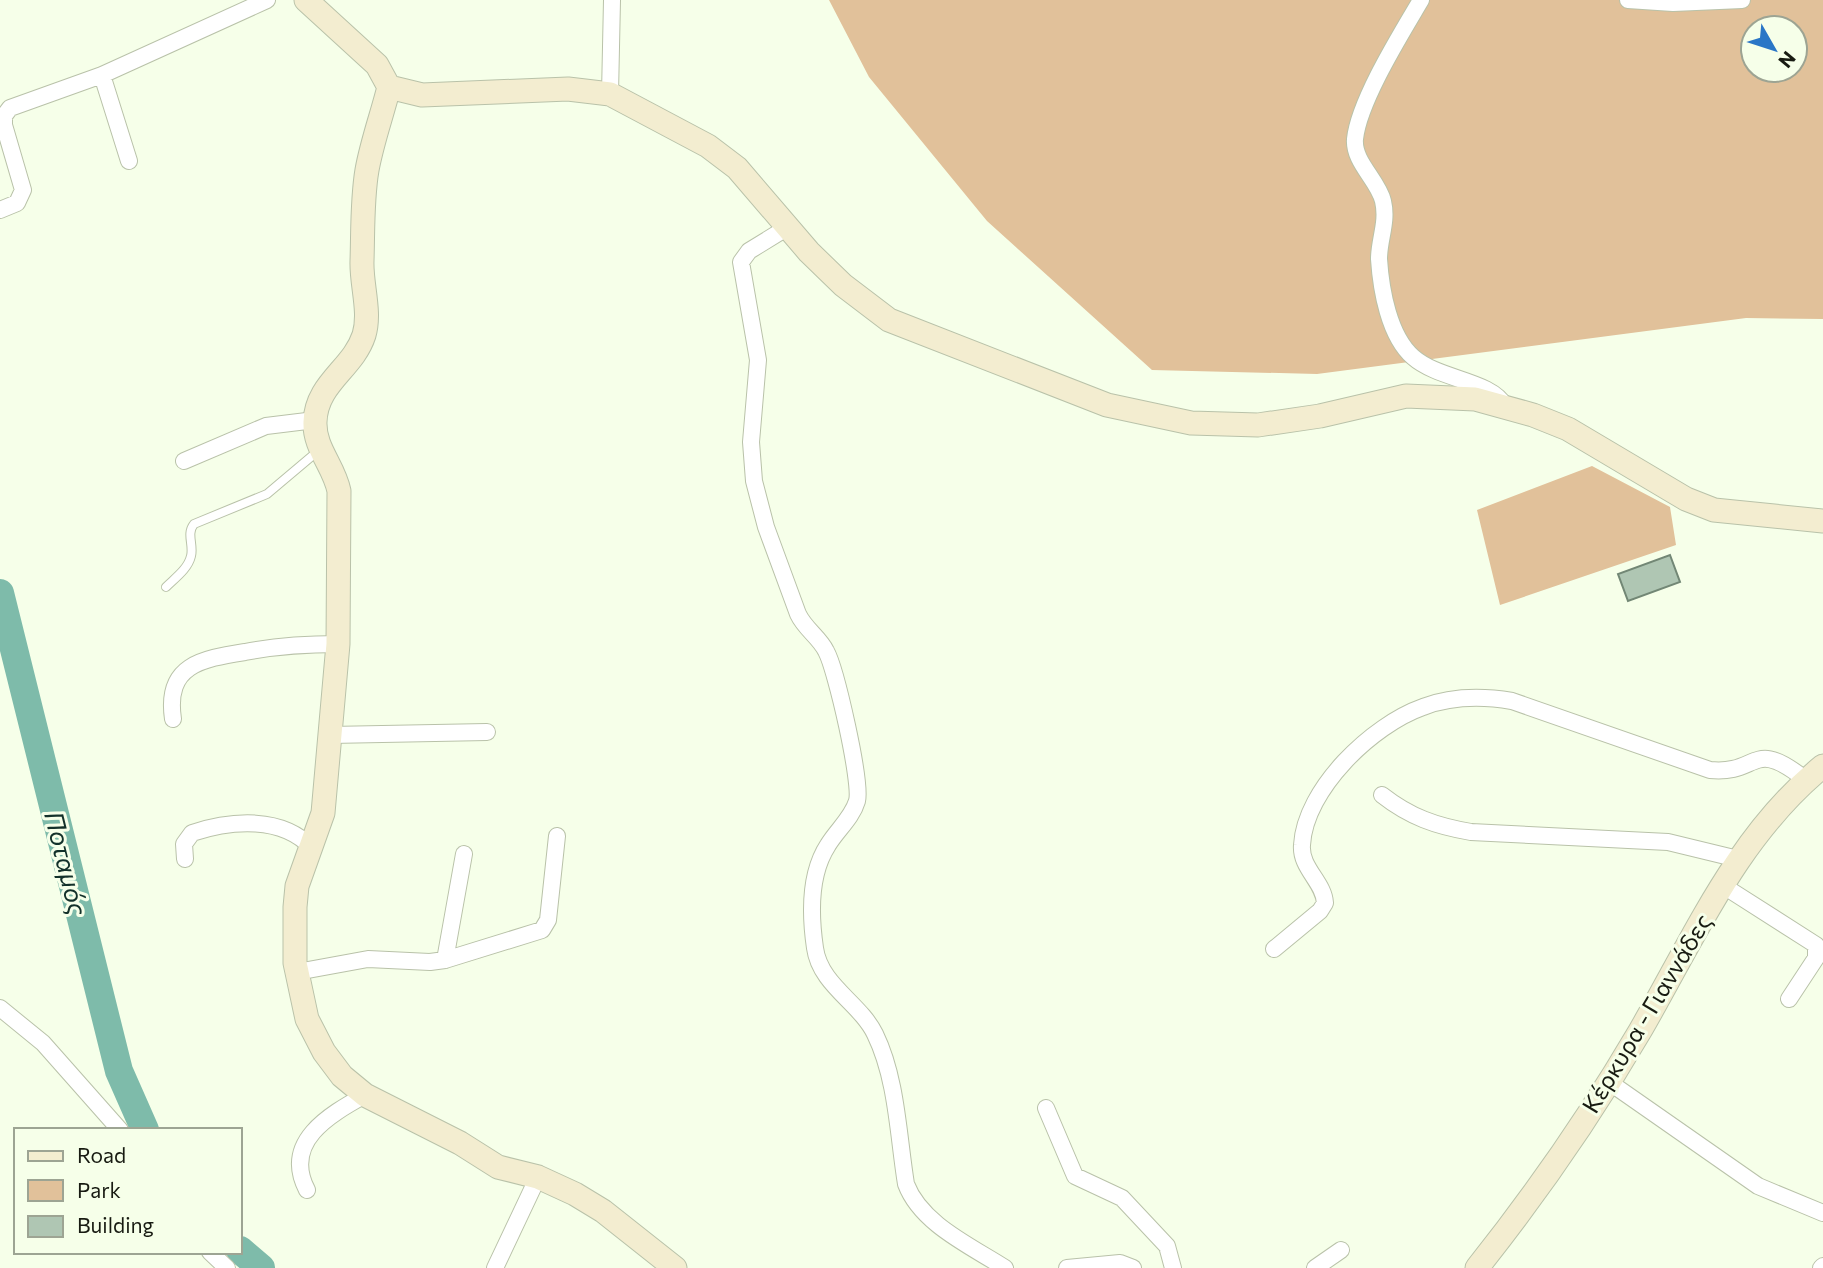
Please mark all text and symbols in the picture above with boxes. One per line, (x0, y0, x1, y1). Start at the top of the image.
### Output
north arrow (1739, 14, 1809, 84)
text: N (1774, 47, 1801, 73)
water label: Ποταμός (39, 808, 95, 918)
street label: Κέρκυρα - Γιαννάδες (1575, 908, 1717, 1118)
legend (14, 1128, 242, 1254)
text: Road (77, 1142, 126, 1167)
text: Park (77, 1177, 121, 1202)
text: Building (77, 1212, 154, 1237)

